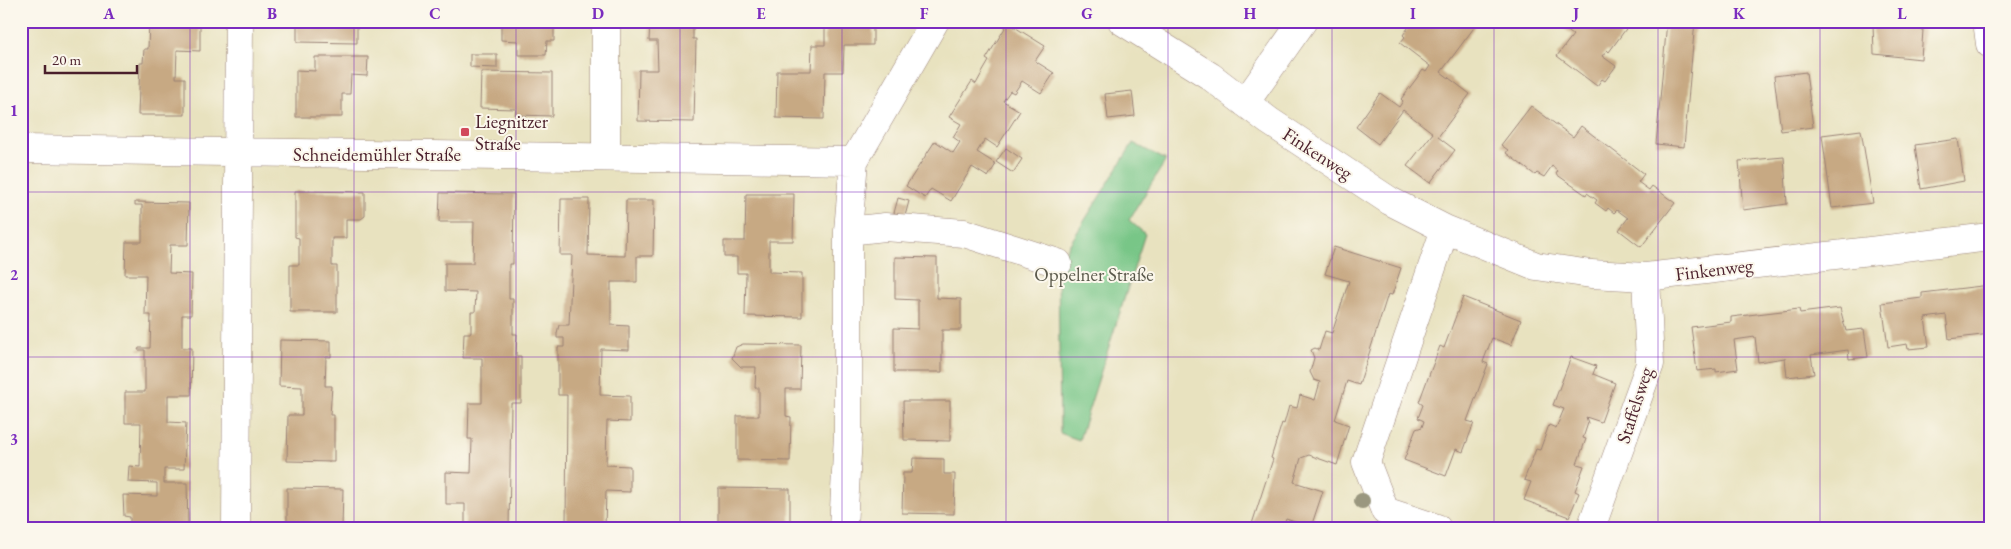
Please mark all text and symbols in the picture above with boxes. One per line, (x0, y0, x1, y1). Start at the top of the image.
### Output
text: A (102, 3, 115, 24)
text: B (267, 3, 277, 24)
text: C (429, 3, 441, 24)
text: D (592, 3, 604, 24)
text: E (756, 3, 766, 24)
text: F (920, 3, 929, 24)
text: G (1081, 3, 1093, 24)
text: H (1244, 3, 1257, 24)
text: I (1410, 3, 1416, 24)
text: J (1571, 3, 1579, 24)
text: K (1733, 3, 1746, 24)
text: L (1897, 3, 1907, 24)
scale bar (45, 42, 138, 74)
text: 20 m (52, 50, 81, 69)
text: 1 (10, 100, 18, 121)
place label: Liegnitzer Straße (475, 109, 549, 156)
street label: Finkenweg (1278, 122, 1358, 186)
marker: Liegnitzer Straße (459, 126, 471, 138)
street label: Schneidemühler Straße (293, 142, 461, 167)
street label: Finkenweg (1674, 252, 1755, 287)
park label: Oppelner Straße (1034, 262, 1154, 287)
text: 2 (10, 264, 19, 285)
street label: Staffelsweg (1610, 363, 1659, 447)
text: 3 (10, 429, 18, 450)

